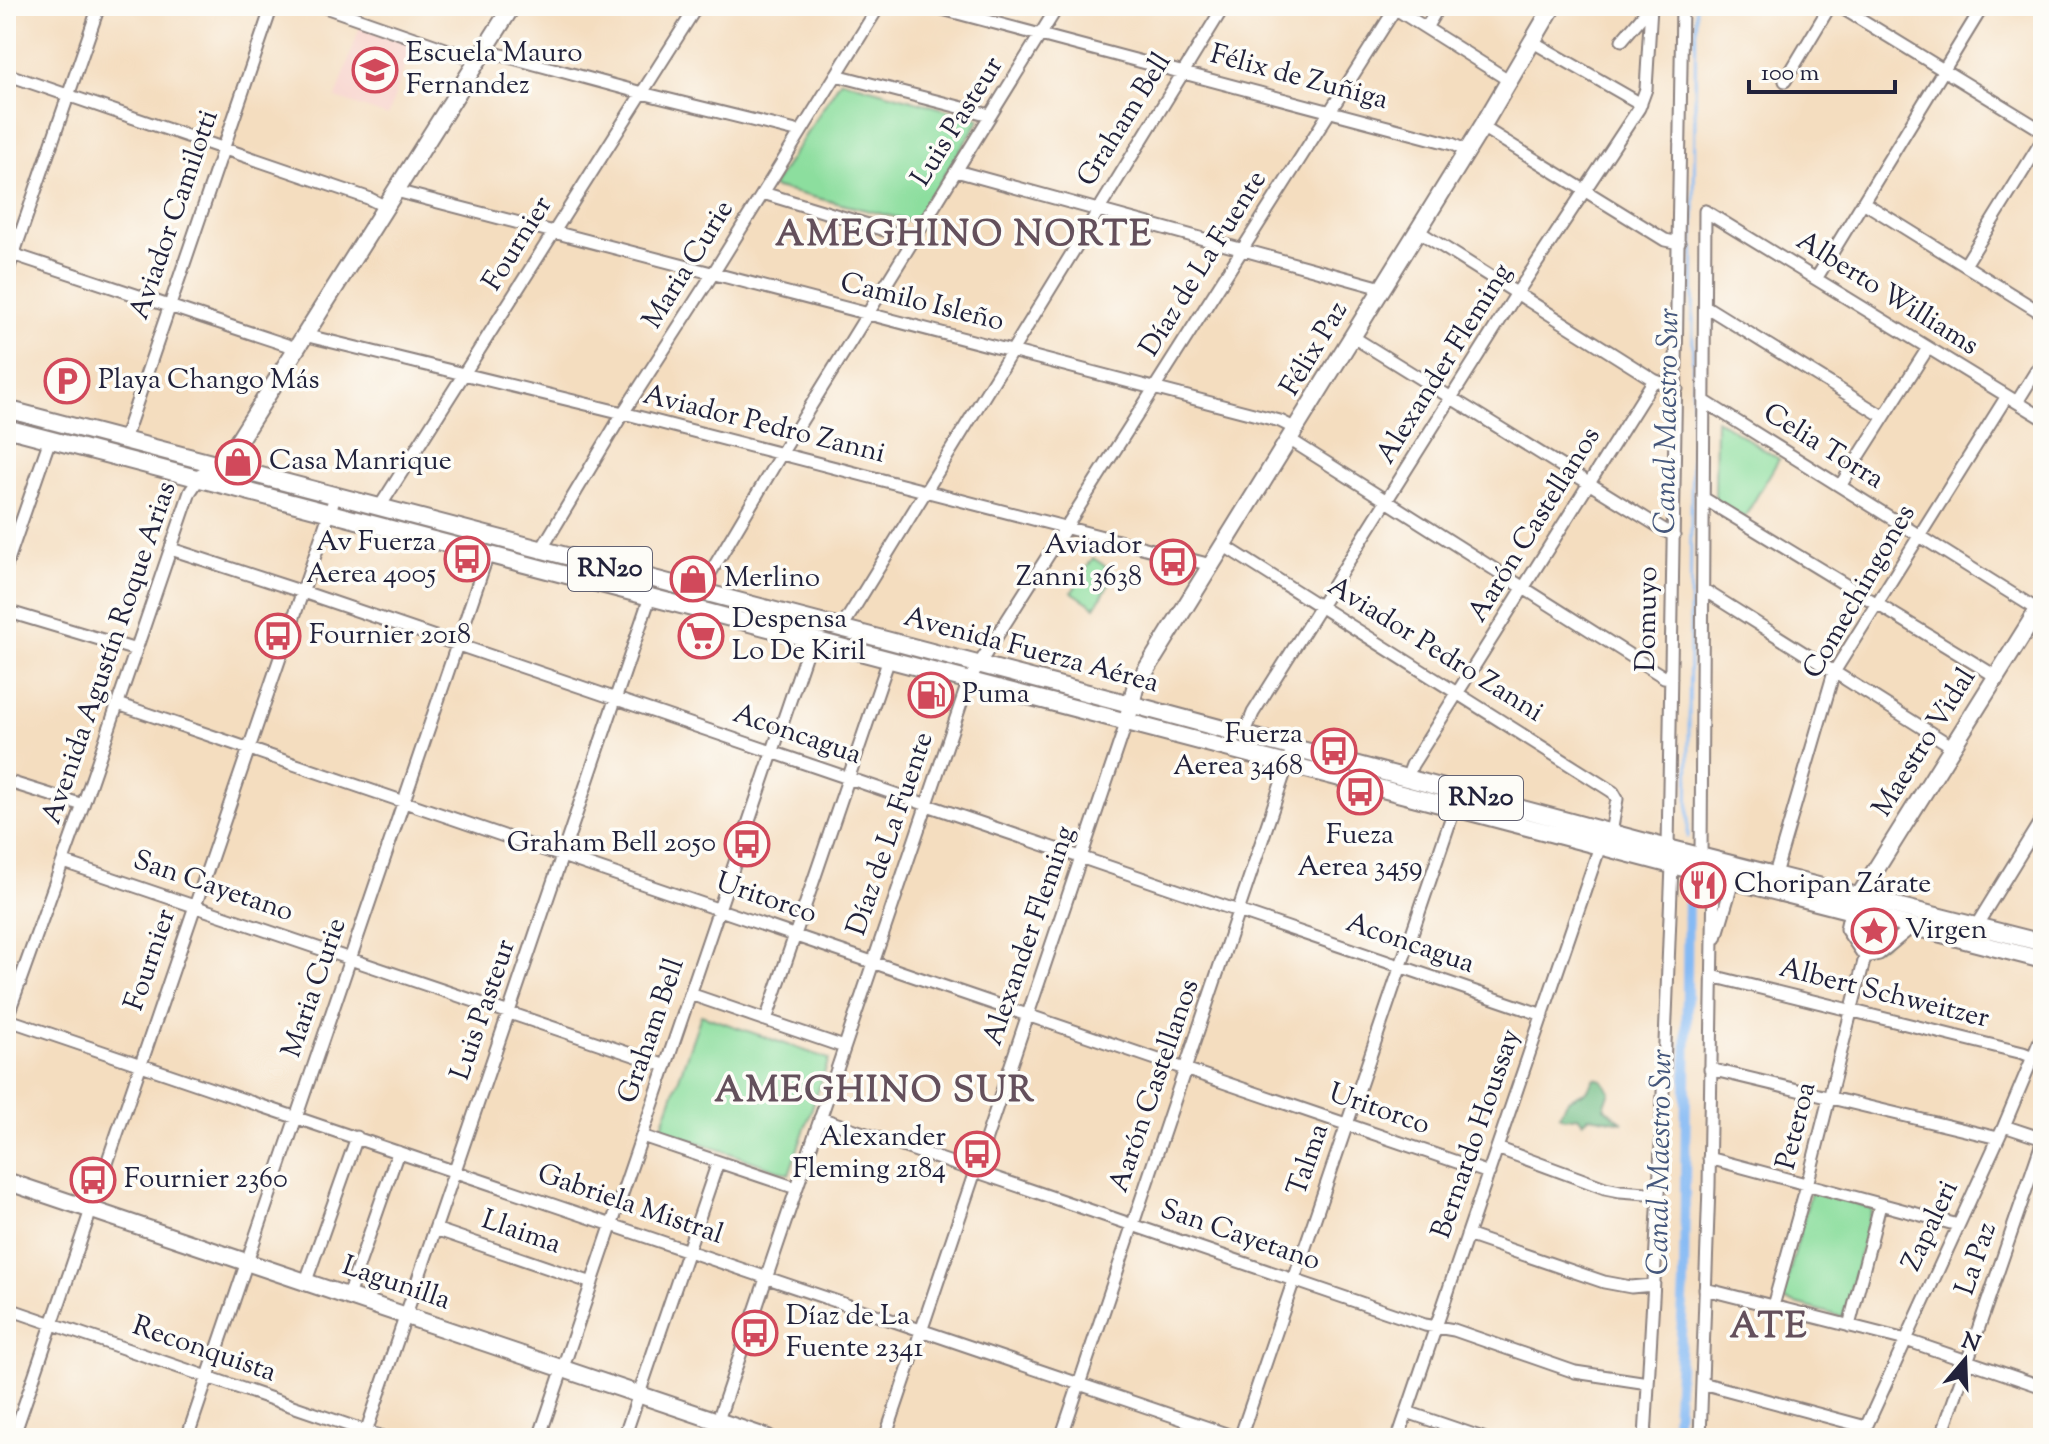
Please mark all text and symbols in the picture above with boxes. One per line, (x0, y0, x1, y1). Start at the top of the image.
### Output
place label: Escuela Mauro Fernandez (406, 34, 583, 106)
street label: Félix de Zuñiga (1206, 35, 1392, 121)
scale bar (1749, 44, 1895, 94)
street label: Graham Bell (1068, 45, 1182, 195)
school or university icon: Escuela Mauro Fernandez (351, 46, 399, 94)
street label: Luis Pasteur (902, 49, 1014, 195)
text: 100 m (1761, 57, 1819, 91)
street label: Aviador Camilotti (120, 105, 230, 325)
street label: Díaz de La Fuente (1131, 163, 1277, 365)
street label: Fournier (473, 188, 563, 299)
street label: Maria Curie (634, 193, 744, 337)
district label: AMEGHINO NORTE (775, 210, 1153, 262)
street label: Alberto Williams (1788, 222, 1986, 366)
street label: Alexander Fleming (1367, 256, 1523, 472)
street label: Camilo Isleño (836, 263, 1008, 343)
street label: Félix Paz (1271, 294, 1359, 404)
water label: Canal Maestro Sur (1645, 307, 1691, 534)
parking icon: Playa Chango Más (43, 357, 91, 405)
place label: Playa Chango Más (98, 361, 320, 401)
street label: Aviador Pedro Zanni (639, 376, 889, 474)
street label: Celia Torra (1755, 394, 1891, 500)
street label: Aarón Castellanos (1459, 420, 1611, 630)
shop icon: Casa Manrique (214, 438, 262, 486)
place label: Casa Manrique (269, 442, 452, 482)
street label: Avenida Agustín Roque Arias (33, 476, 187, 830)
street label: Comechingones (1794, 497, 1926, 687)
place label: Av Fuerza Aerea 4005 (306, 523, 436, 595)
place label: Aviador Zanni 3638 (1016, 526, 1142, 598)
bus stop icon: Av Fuerza Aerea 4005 (443, 535, 491, 583)
bus stop icon: Aviador Zanni 3638 (1149, 538, 1197, 586)
road number: RN20 (568, 547, 652, 591)
shop icon: Merlino (669, 555, 717, 603)
place label: Merlino (724, 559, 820, 599)
street label: Domuyo (1627, 566, 1669, 672)
street label: Aviador Pedro Zanni (1319, 567, 1551, 733)
street label: Avenida Fuerza Aérea (899, 598, 1163, 704)
place label: Despensa Lo De Kiril (732, 600, 866, 672)
bus stop icon: Fournier 2018 (254, 612, 302, 660)
supermarket icon: Despensa Lo De Kiril (677, 612, 725, 660)
place label: Fournier 2018 (309, 616, 471, 656)
street label: Maestro Vidal (1863, 661, 1987, 825)
fuel station icon: Puma (907, 671, 955, 719)
place label: Puma (962, 675, 1030, 715)
street label: Aconcagua (727, 694, 867, 776)
place label: Fuerza Aerea 3468 (1173, 715, 1303, 787)
street label: Díaz de La Fuente (837, 727, 945, 941)
bus stop icon: Fuerza Aerea 3468 (1310, 727, 1358, 775)
bus stop icon: Fueza Aerea 3459 (1336, 768, 1384, 816)
road number: RN20 (1439, 776, 1523, 820)
place label: Fueza Aerea 3459 (1297, 816, 1423, 888)
bus stop icon: Graham Bell 2050 (723, 820, 771, 868)
street label: Alexander Fleming (974, 821, 1086, 1051)
place label: Graham Bell 2050 (507, 824, 716, 864)
street label: San Cayetano (127, 841, 299, 933)
restaurant icon: Choripan Zárate (1679, 861, 1727, 909)
street label: Uritorco (710, 863, 822, 935)
place label: Choripan Zárate (1734, 865, 1931, 905)
street label: Fournier (115, 903, 187, 1016)
street label: Aconcagua (1340, 903, 1480, 985)
place icon: Virgen (1850, 907, 1898, 955)
place label: Virgen (1905, 911, 1987, 951)
street label: Maria Curie (272, 913, 358, 1063)
street label: Luis Pasteur (441, 934, 527, 1086)
street label: Albert Schweitzer (1775, 949, 1994, 1040)
street label: Graham Bell (609, 953, 696, 1109)
street label: Aarón Castellanos (1100, 974, 1210, 1198)
street label: Bernardo Houssay (1422, 1024, 1532, 1244)
water label: Canal Maestro Sur (1638, 1048, 1684, 1275)
district label: AMEGHINO SUR (714, 1066, 1036, 1118)
street label: Uritorco (1323, 1074, 1435, 1146)
street label: Peteroa (1767, 1078, 1827, 1174)
place label: Alexander Fleming 2184 (792, 1118, 946, 1190)
street label: Talma (1278, 1118, 1340, 1202)
bus stop icon: Alexander Fleming 2184 (953, 1130, 1001, 1178)
street label: Gabriela Mistral (532, 1154, 729, 1256)
bus stop icon: Fournier 2360 (69, 1156, 117, 1204)
place label: Fournier 2360 (124, 1160, 288, 1200)
street label: Zapaleri (1893, 1174, 1969, 1278)
street label: San Cayetano (1154, 1190, 1326, 1282)
street label: Llaima (476, 1201, 566, 1265)
street label: La Paz (1946, 1217, 2008, 1301)
street label: Lagunilla (336, 1247, 456, 1321)
place label: Díaz de La Fuente 2341 (786, 1297, 923, 1369)
district label: ATE (1729, 1302, 1809, 1354)
street label: Reconquista (127, 1307, 281, 1393)
bus stop icon: Díaz de La Fuente 2341 (731, 1309, 779, 1357)
north arrow (1925, 1320, 2005, 1400)
text: N (1957, 1326, 1984, 1362)

